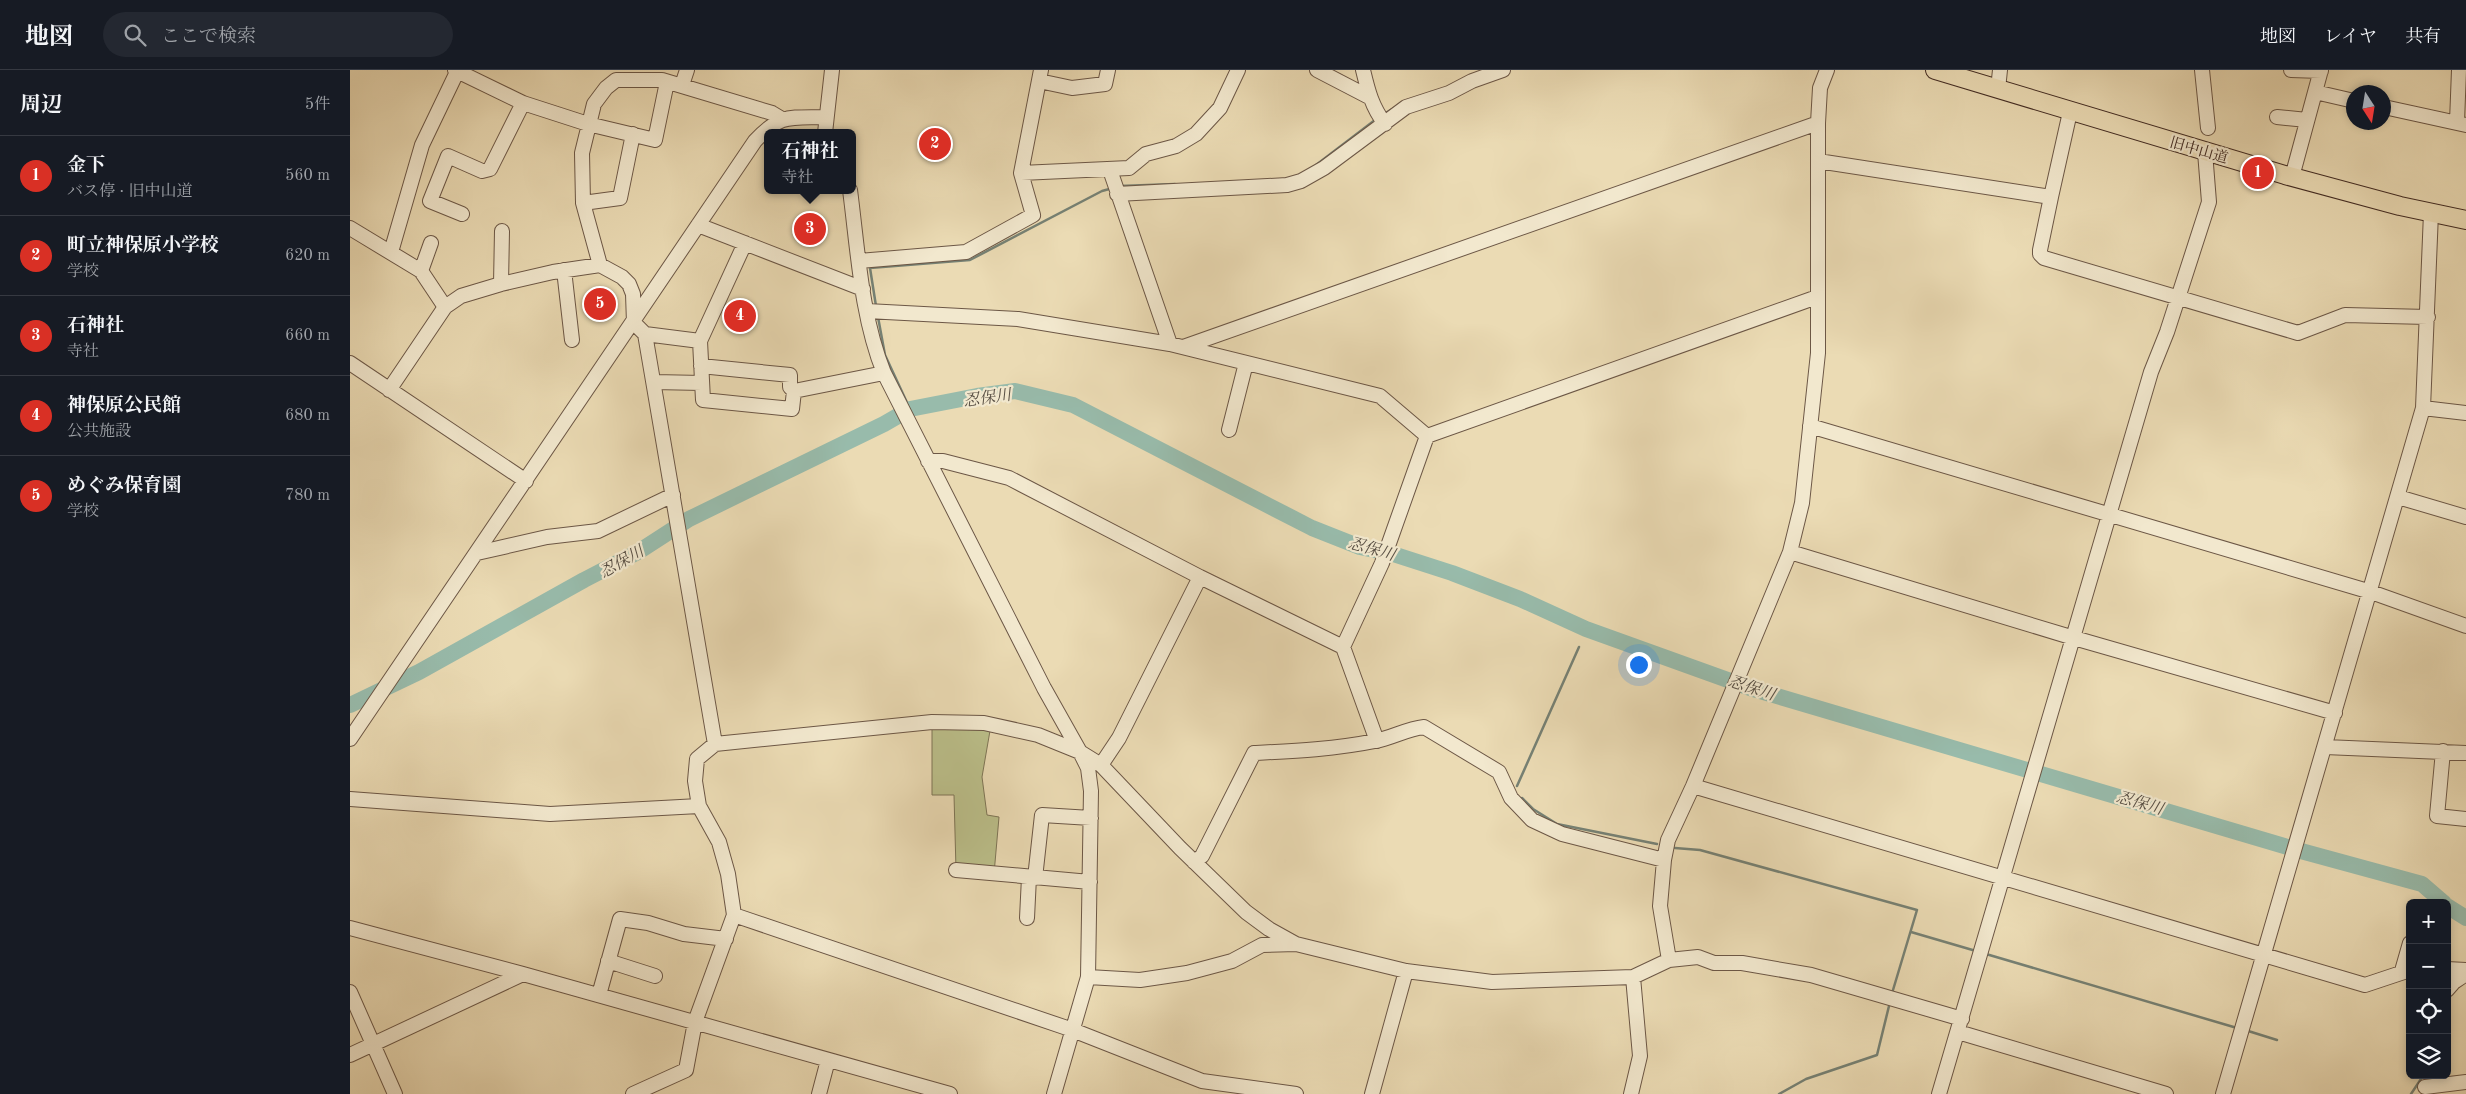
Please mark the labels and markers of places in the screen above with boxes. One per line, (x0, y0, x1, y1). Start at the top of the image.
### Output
pin: 2 (919, 125, 951, 163)
pin: 1 (2242, 154, 2274, 192)
pin: 3 (794, 210, 826, 248)
pin: 5 (584, 285, 616, 323)
pin: 4 (724, 297, 756, 335)

